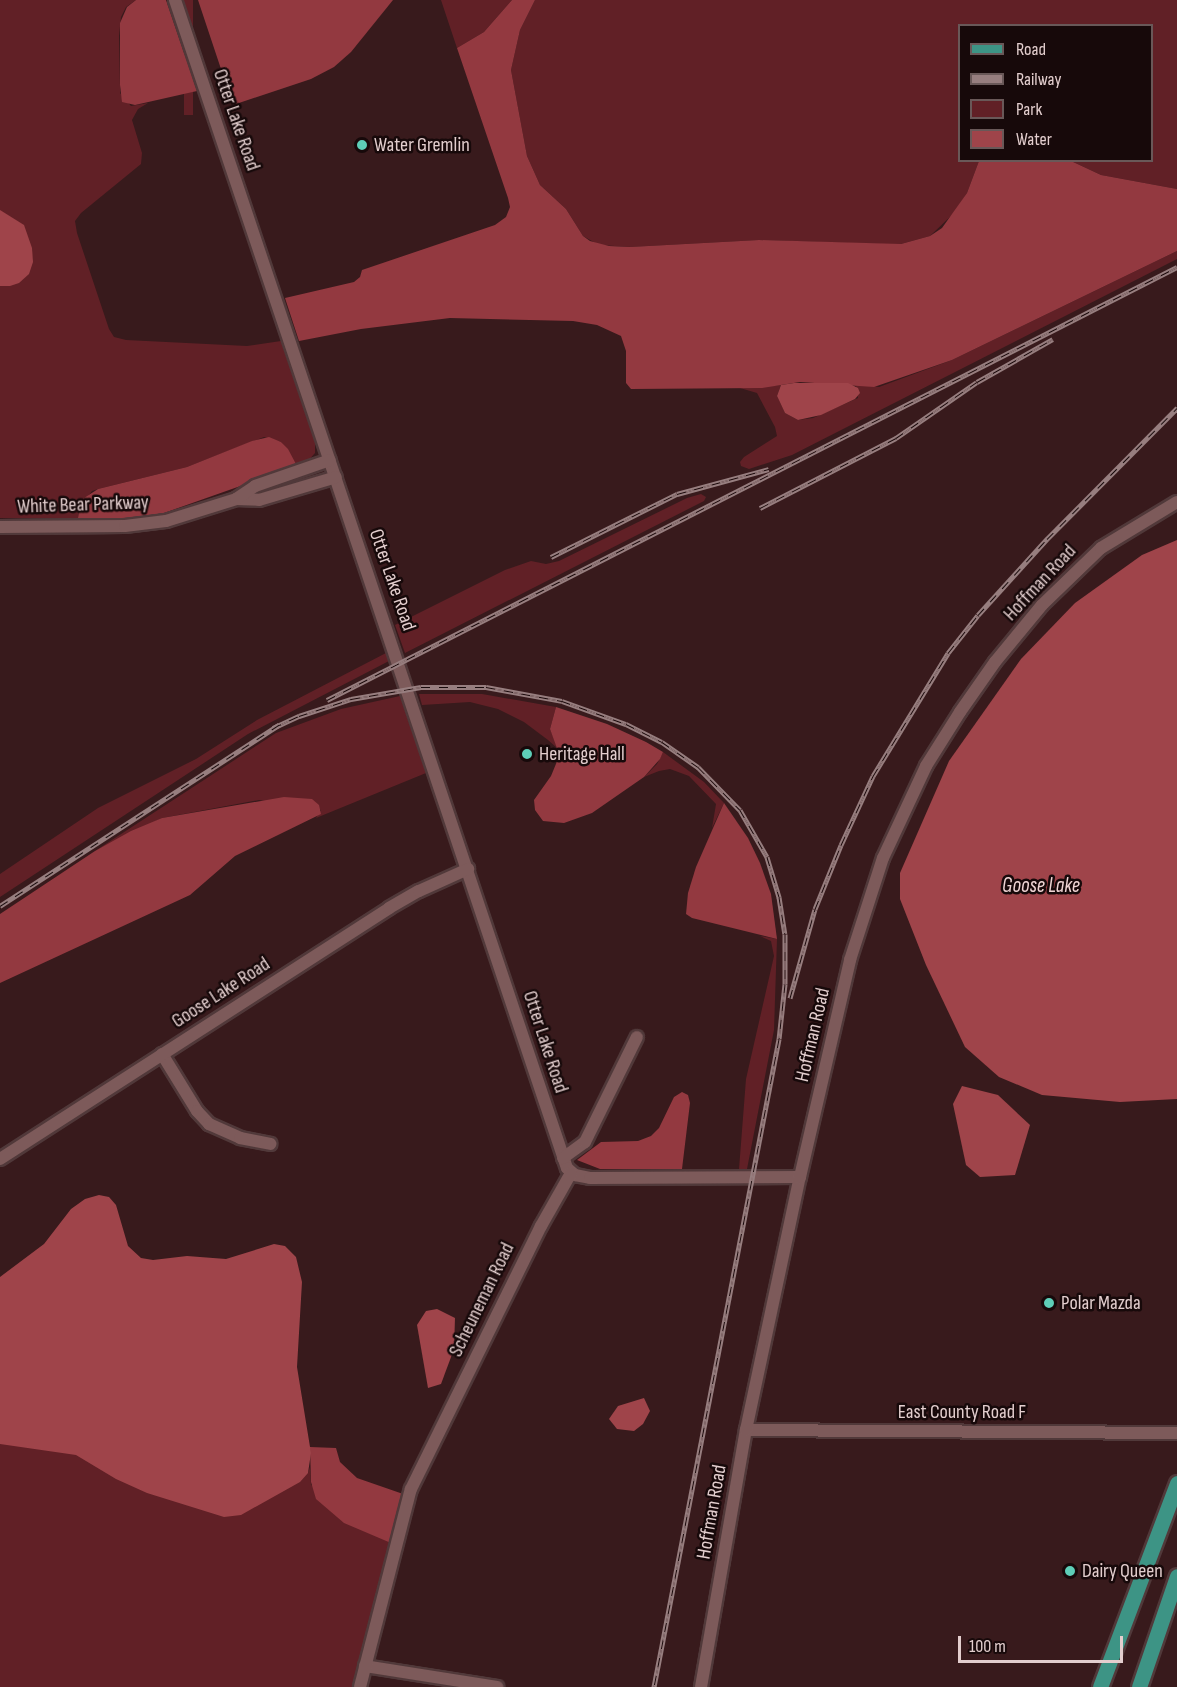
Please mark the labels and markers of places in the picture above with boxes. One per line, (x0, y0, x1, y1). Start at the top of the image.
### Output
place label: Water Gremlin (374, 133, 470, 157)
marker: Water Gremlin (355, 138, 369, 152)
place label: Heritage Hall (539, 742, 625, 766)
marker: Heritage Hall (520, 747, 534, 761)
place label: Polar Mazda (1061, 1291, 1141, 1315)
marker: Polar Mazda (1042, 1296, 1056, 1310)
place label: Dairy Queen (1082, 1559, 1163, 1583)
marker: Dairy Queen (1063, 1564, 1077, 1578)

